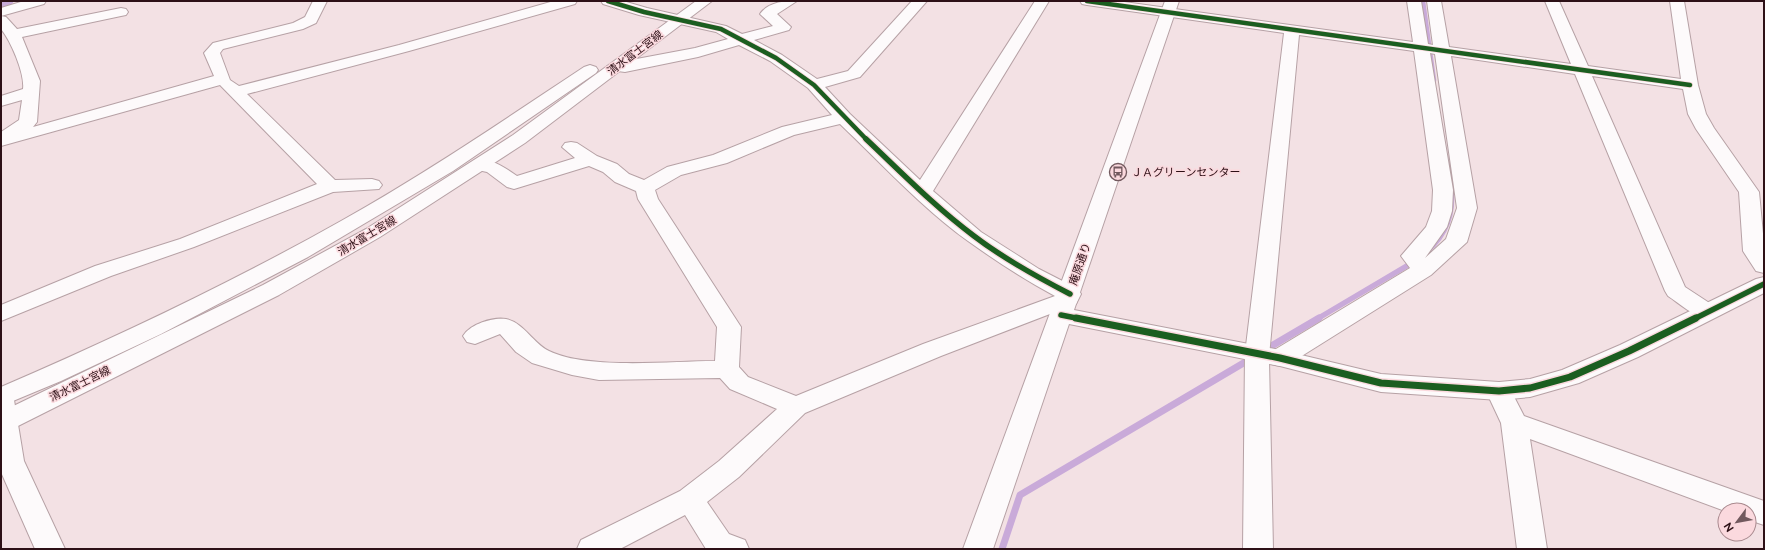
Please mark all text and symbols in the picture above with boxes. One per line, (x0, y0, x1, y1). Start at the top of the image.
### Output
street label: 清水富士宮線 (605, 28, 665, 78)
bus stop icon: ＪＡグリーンセンター (1108, 162, 1128, 182)
place label: ＪＡグリーンセンター (1131, 166, 1240, 179)
street label: 清水富士宮線 (335, 213, 399, 259)
street label: 庵原通り (1067, 241, 1093, 287)
street label: 清水富士宮線 (47, 364, 113, 404)
north arrow (1717, 502, 1757, 542)
text: N (1721, 520, 1737, 534)

